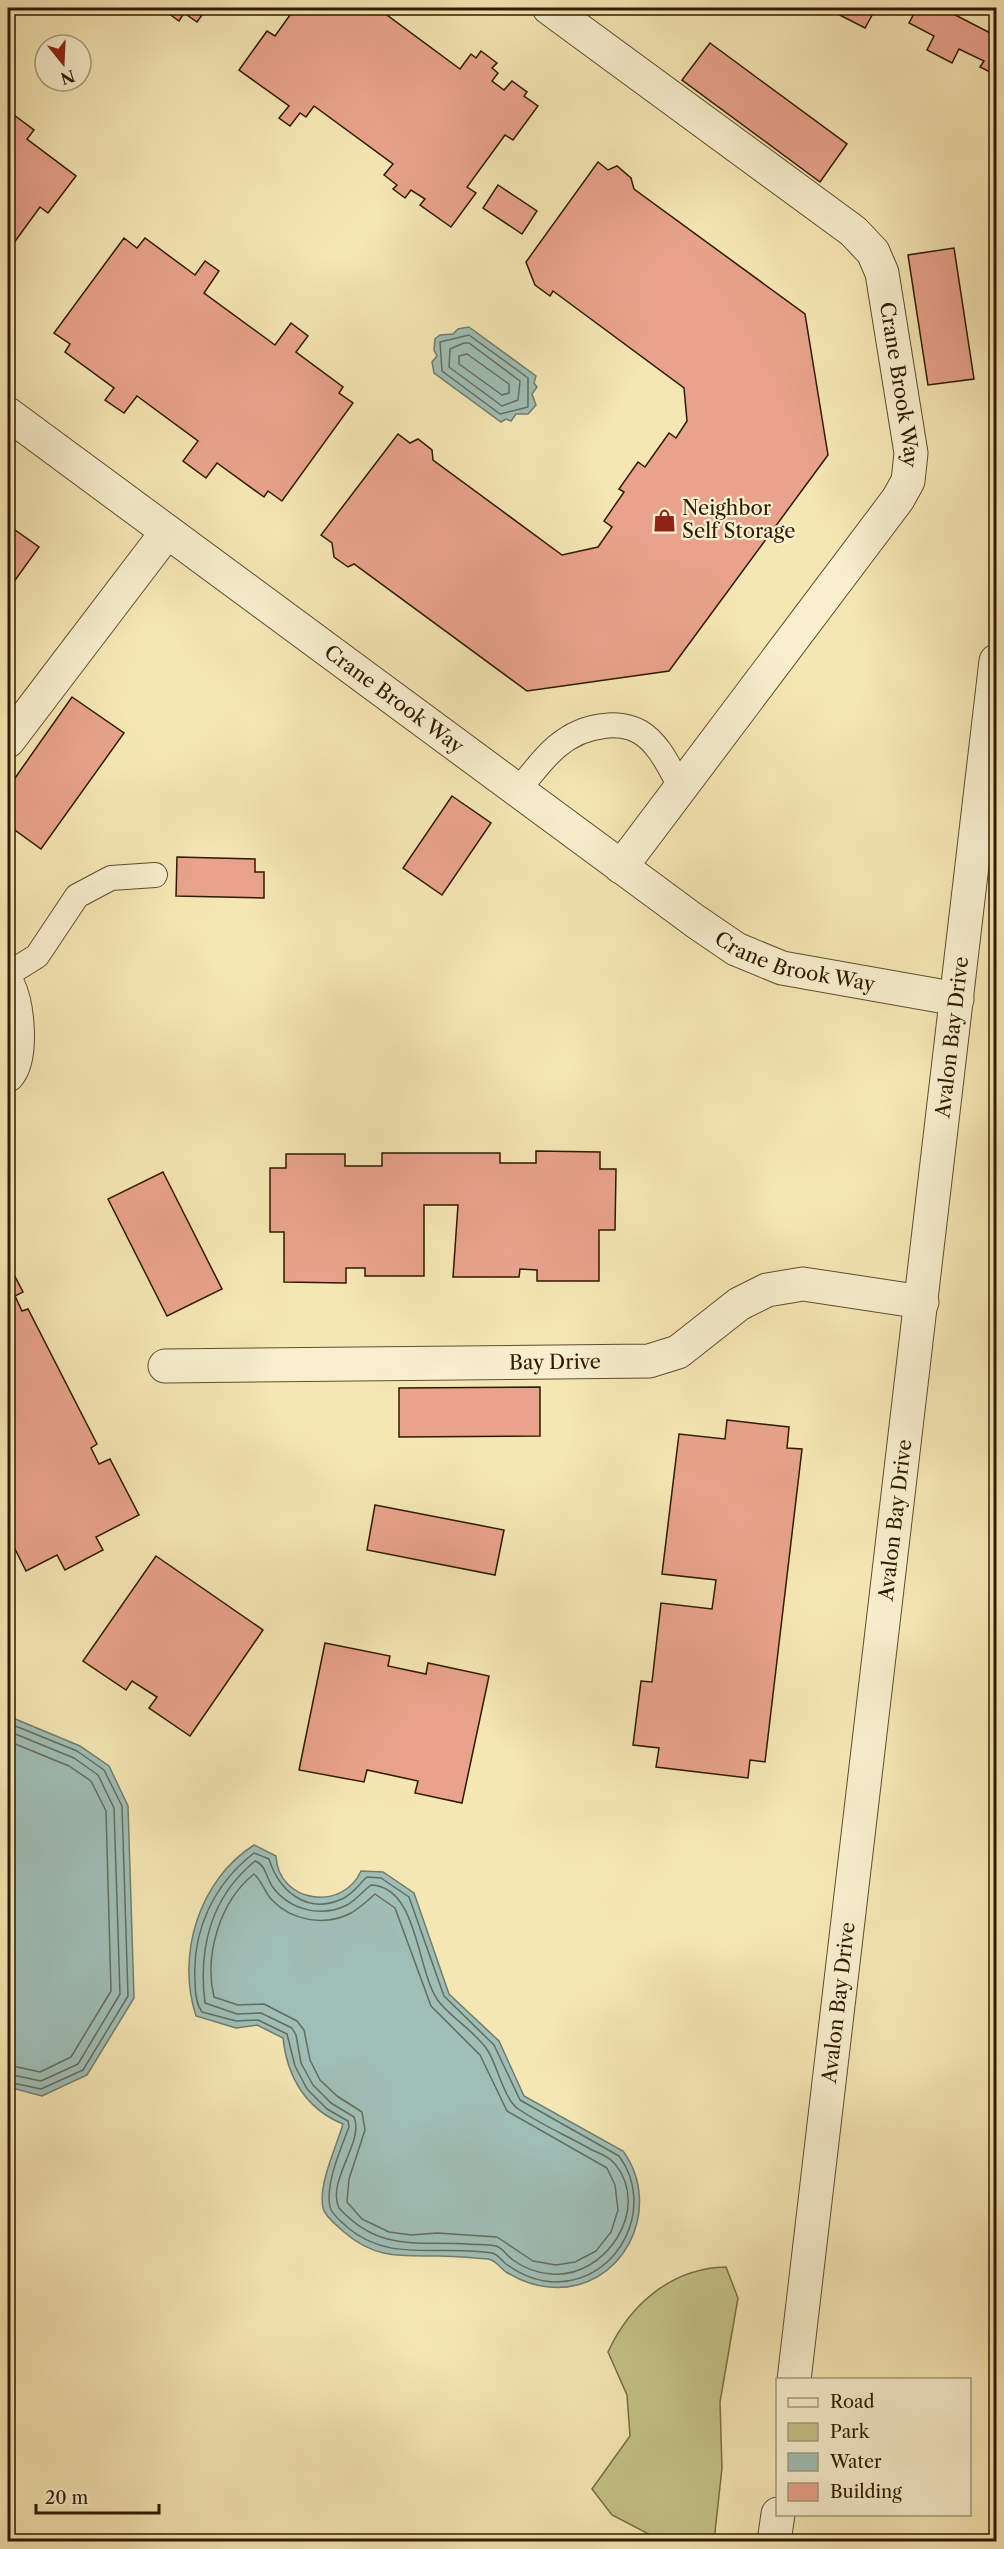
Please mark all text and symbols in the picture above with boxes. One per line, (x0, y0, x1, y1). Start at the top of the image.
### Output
north arrow (33, 33, 93, 93)
text: N (58, 66, 77, 89)
street label: Crane Brook Way (875, 300, 924, 469)
place label: Neighbor Self Storage (682, 496, 795, 543)
shop icon: Neighbor Self Storage (651, 507, 677, 533)
street label: Crane Brook Way (320, 640, 469, 759)
street label: Crane Brook Way (710, 926, 878, 996)
street label: Avalon Bay Drive (930, 955, 973, 1120)
street label: Bay Drive (509, 1349, 601, 1374)
street label: Avalon Bay Drive (874, 1438, 916, 1603)
street label: Avalon Bay Drive (817, 1921, 860, 2086)
legend (776, 2378, 971, 2516)
text: Road (830, 2391, 875, 2413)
text: Park (830, 2421, 871, 2443)
text: Water (829, 2451, 882, 2473)
scale bar (36, 2477, 159, 2515)
text: Building (830, 2481, 902, 2503)
text: 20 m (45, 2487, 89, 2509)

